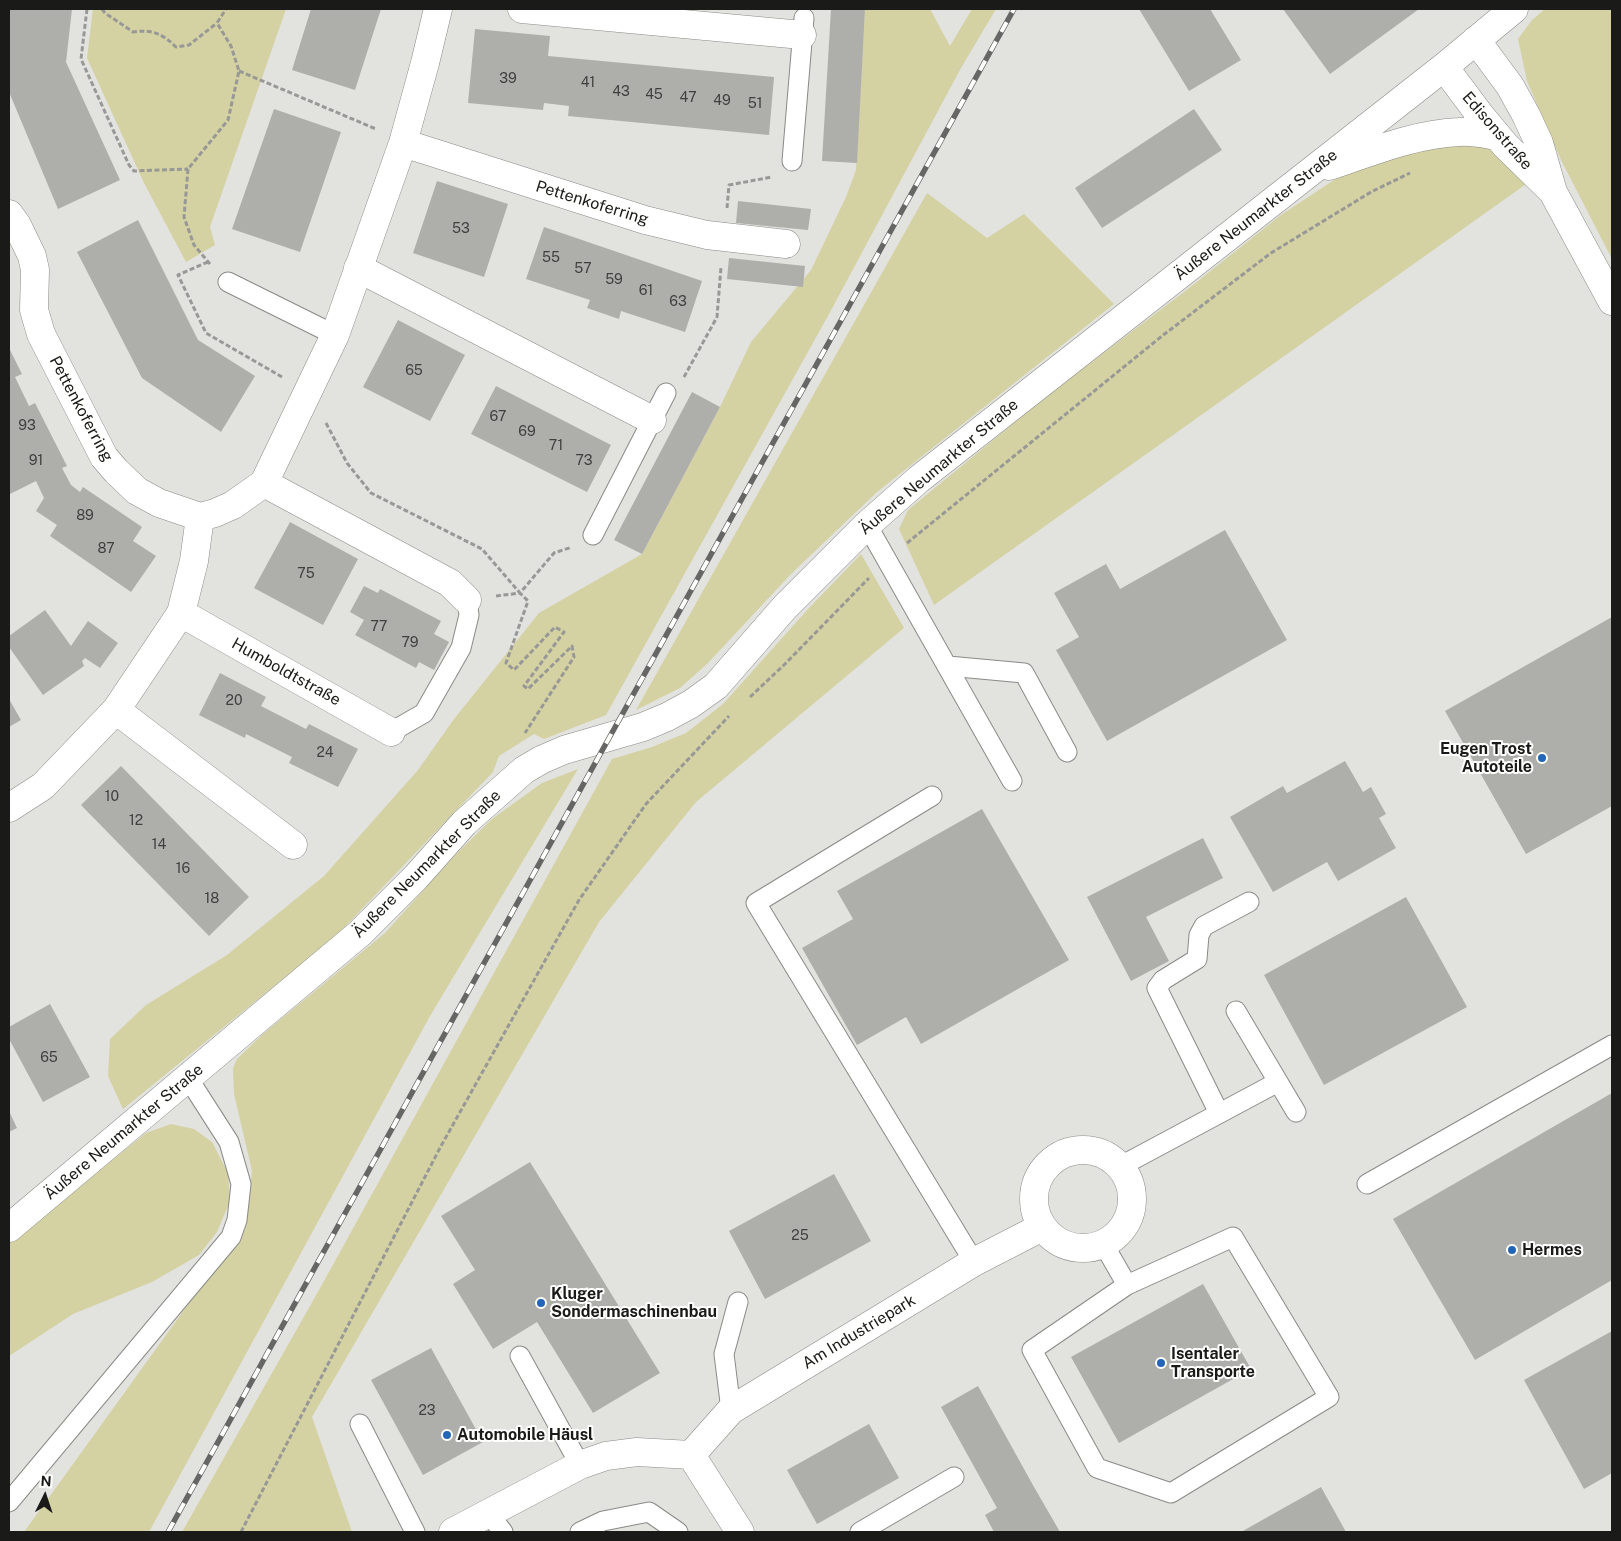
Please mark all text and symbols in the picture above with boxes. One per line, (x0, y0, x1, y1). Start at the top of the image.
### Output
house number: 39 (499, 71, 517, 87)
house number: 41 (581, 75, 595, 91)
house number: 43 (612, 84, 630, 100)
house number: 45 (645, 87, 663, 103)
street label: Edisonstraße (1458, 88, 1536, 174)
house number: 47 (679, 90, 697, 106)
house number: 49 (713, 93, 731, 109)
house number: 51 (748, 96, 762, 112)
street label: Äußere Neumarkter Straße (1171, 145, 1341, 285)
street label: Pettenkoferring (533, 177, 651, 229)
house number: 53 (452, 221, 470, 237)
house number: 55 (542, 250, 560, 266)
house number: 57 (574, 261, 592, 277)
house number: 59 (605, 272, 623, 288)
house number: 61 (639, 283, 653, 299)
house number: 63 (669, 294, 687, 310)
street label: Pettenkoferring (45, 353, 117, 465)
house number: 65 (405, 363, 423, 379)
street label: Äußere Neumarkter Straße (856, 395, 1022, 539)
house number: 67 (490, 409, 506, 425)
house number: 93 (18, 418, 36, 434)
house number: 69 (518, 424, 536, 440)
house number: 71 (549, 438, 563, 454)
house number: 91 (29, 453, 43, 469)
house number: 73 (576, 453, 592, 469)
house number: 89 (76, 508, 94, 524)
house number: 87 (97, 541, 115, 557)
house number: 75 (297, 566, 315, 582)
house number: 77 (371, 619, 387, 635)
street label: Humboldtstraße (228, 634, 344, 710)
house number: 79 (402, 635, 418, 651)
house number: 20 (226, 693, 242, 709)
place label: Eugen Trost Autoteile (1440, 739, 1532, 777)
house number: 24 (316, 745, 334, 761)
marker: Eugen Trost Autoteile (1536, 752, 1548, 764)
street label: Äußere Neumarkter Straße (349, 786, 505, 942)
house number: 10 (105, 789, 119, 805)
house number: 12 (129, 813, 143, 829)
house number: 14 (152, 837, 166, 853)
house number: 16 (176, 861, 190, 877)
house number: 18 (205, 891, 219, 907)
house number: 65 (40, 1050, 58, 1066)
street label: Äußere Neumarkter Straße (41, 1060, 207, 1204)
house number: 25 (791, 1228, 809, 1244)
place label: Hermes (1522, 1240, 1582, 1260)
marker: Hermes (1506, 1244, 1518, 1256)
place label: Kluger Sondermaschinenbau (551, 1284, 717, 1322)
street label: Am Industriepark (799, 1291, 919, 1373)
marker: Kluger Sondermaschinenbau (535, 1297, 547, 1309)
place label: Isentaler Transporte (1171, 1344, 1255, 1382)
marker: Isentaler Transporte (1155, 1357, 1167, 1369)
house number: 23 (418, 1403, 436, 1419)
place label: Automobile Häusl (457, 1425, 593, 1445)
marker: Automobile Häusl (441, 1429, 453, 1441)
north arrow (20, 1471, 70, 1521)
text: N (40, 1473, 52, 1489)

